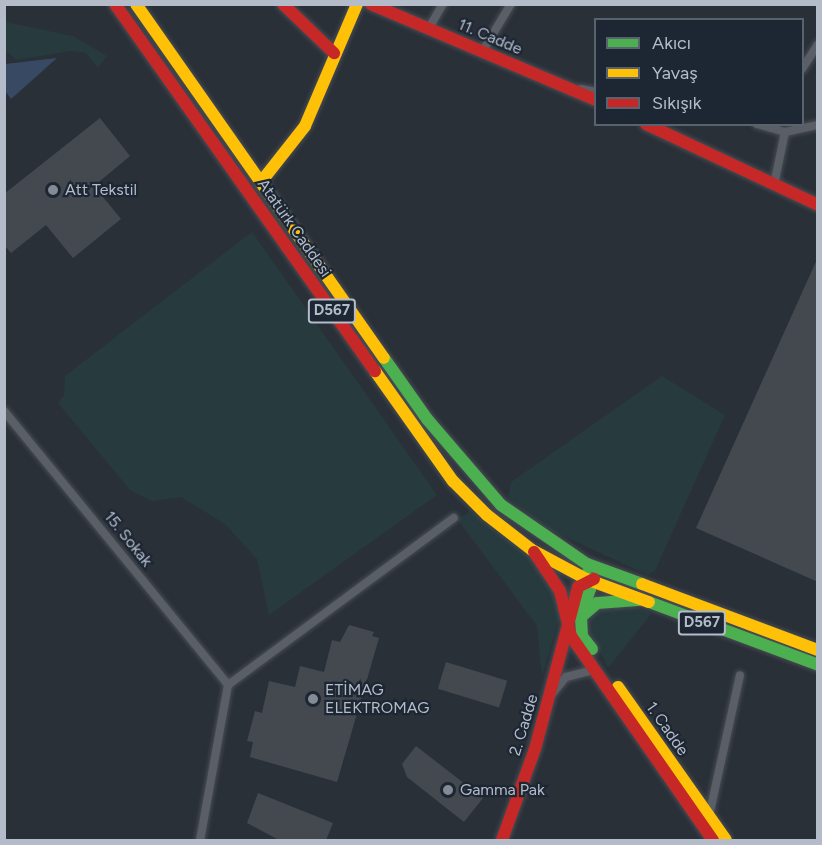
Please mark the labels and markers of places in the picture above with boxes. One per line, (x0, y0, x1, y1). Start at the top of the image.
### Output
place label: Att Tekstil (65, 180, 137, 200)
marker: Att Tekstil (46, 183, 60, 197)
place label: ETİMAG ELEKTROMAG (325, 680, 429, 718)
marker: ETİMAG ELEKTROMAG (306, 692, 320, 706)
place label: Gamma Pak (460, 780, 545, 800)
marker: Gamma Pak (441, 783, 455, 797)

